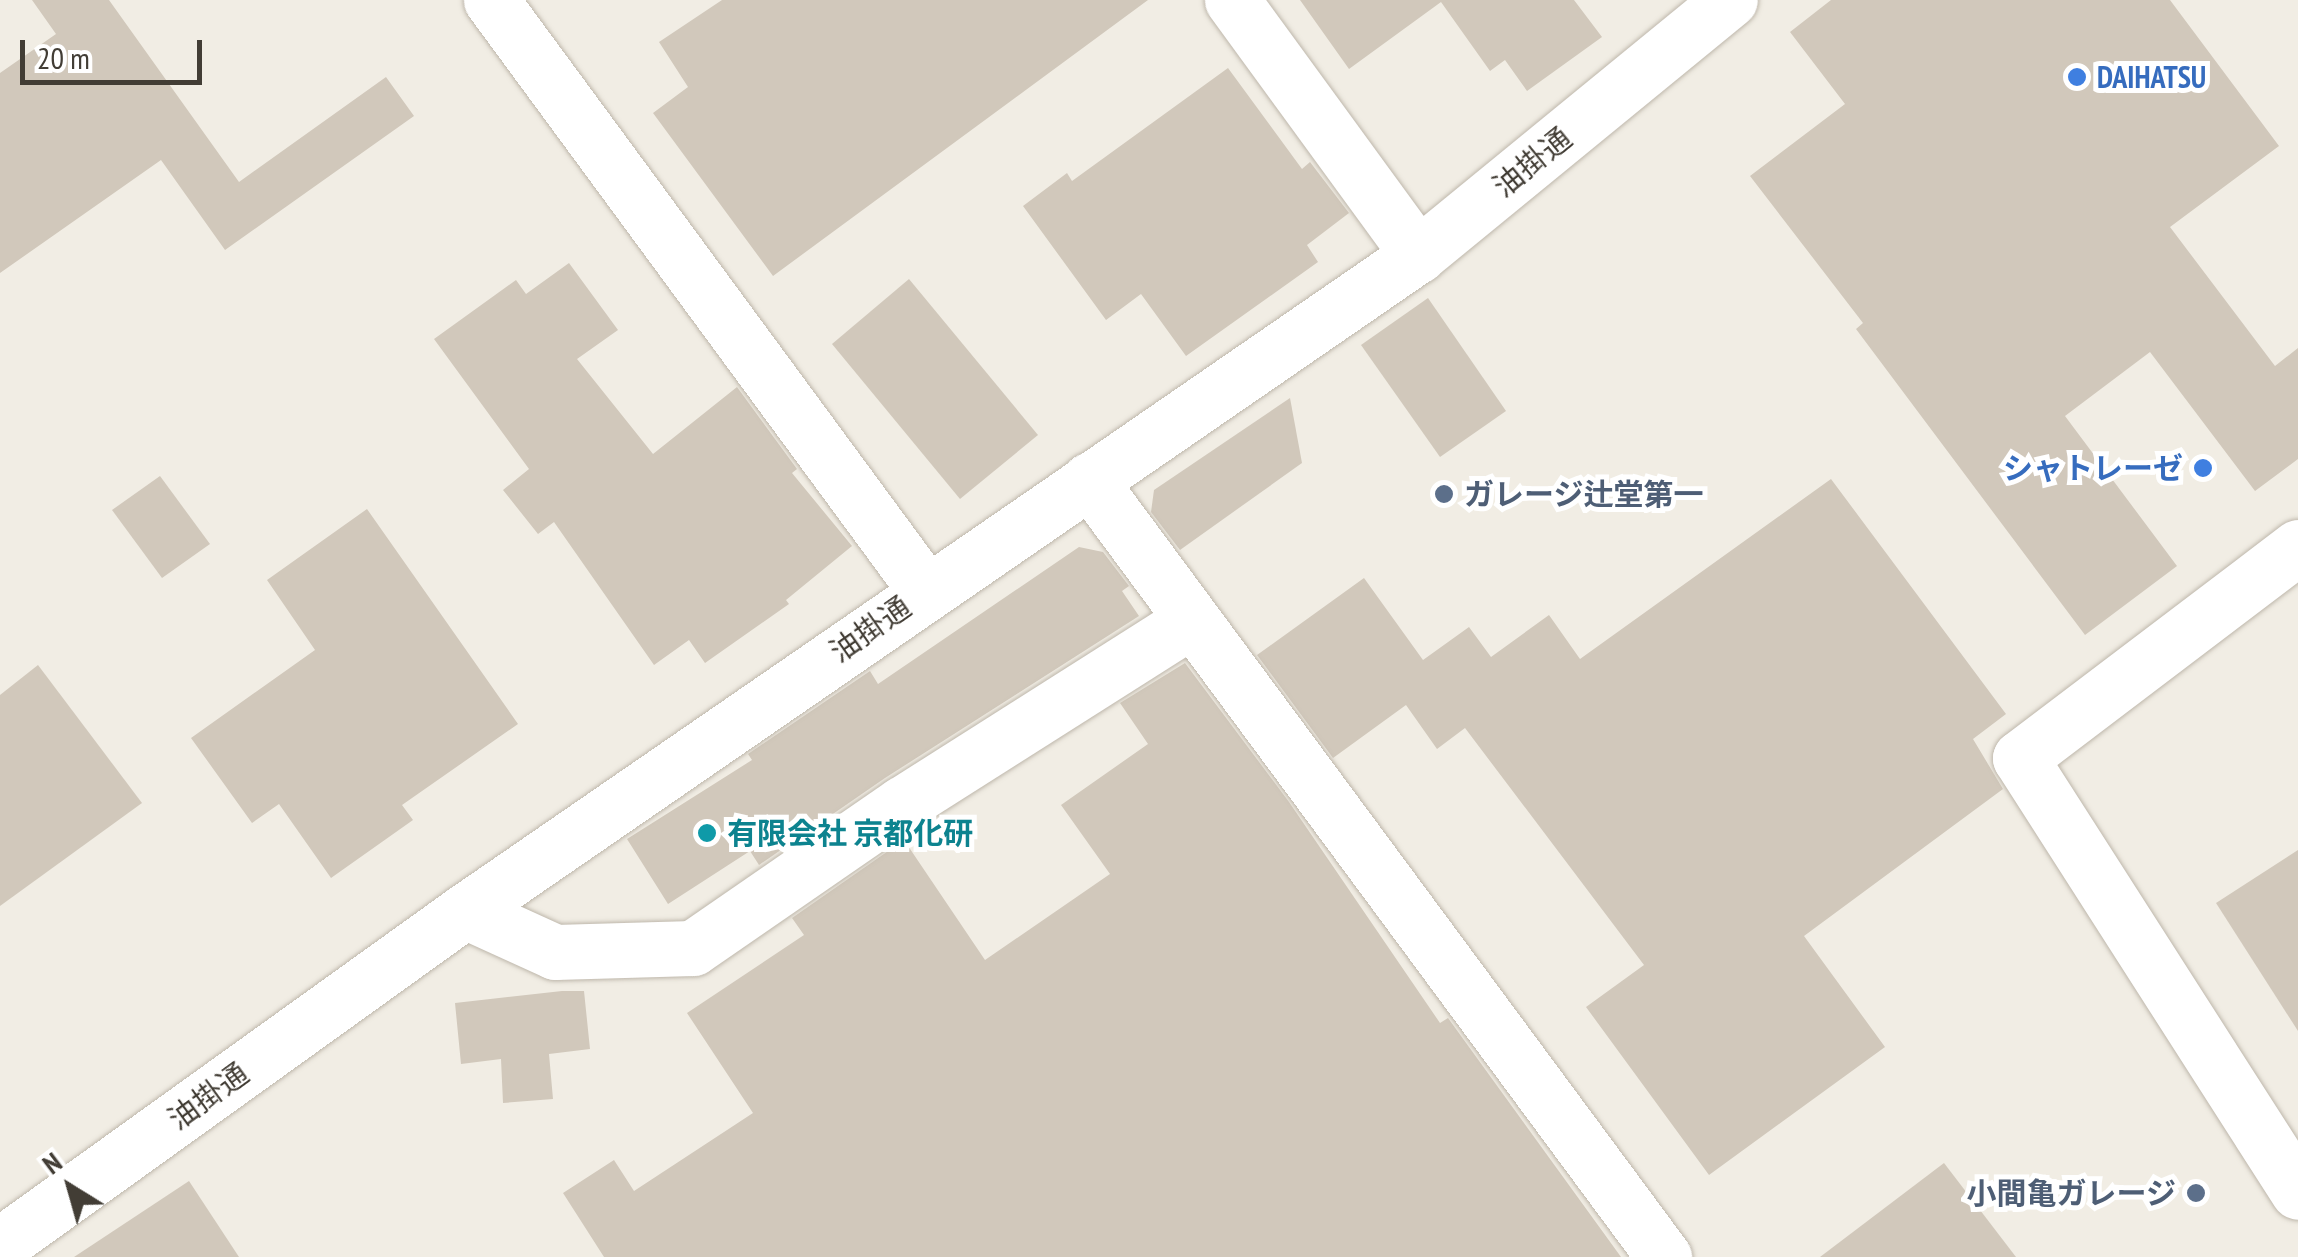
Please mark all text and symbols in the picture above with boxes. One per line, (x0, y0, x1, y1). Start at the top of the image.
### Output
scale bar (25, 20, 208, 82)
text: 20 m (37, 38, 90, 77)
place label: DAIHATSU (2097, 59, 2206, 95)
marker: DAIHATSU (2066, 66, 2088, 88)
street label: 油掛通 (1486, 120, 1578, 204)
place label: シャトレーゼ (2003, 450, 2183, 486)
marker: シャトレーゼ (2192, 457, 2214, 479)
place label: ガレージ辻堂第一 (1464, 476, 1704, 512)
marker: ガレージ辻堂第一 (1433, 483, 1455, 505)
street label: 油掛通 (823, 588, 917, 670)
place label: 有限会社 京都化研 (727, 815, 973, 851)
marker: 有限会社 京都化研 (696, 822, 718, 844)
street label: 油掛通 (161, 1055, 255, 1137)
north arrow (20, 1137, 120, 1237)
text: N (34, 1143, 69, 1182)
place label: 小間亀ガレージ (1966, 1175, 2176, 1211)
marker: 小間亀ガレージ (2185, 1182, 2207, 1204)

